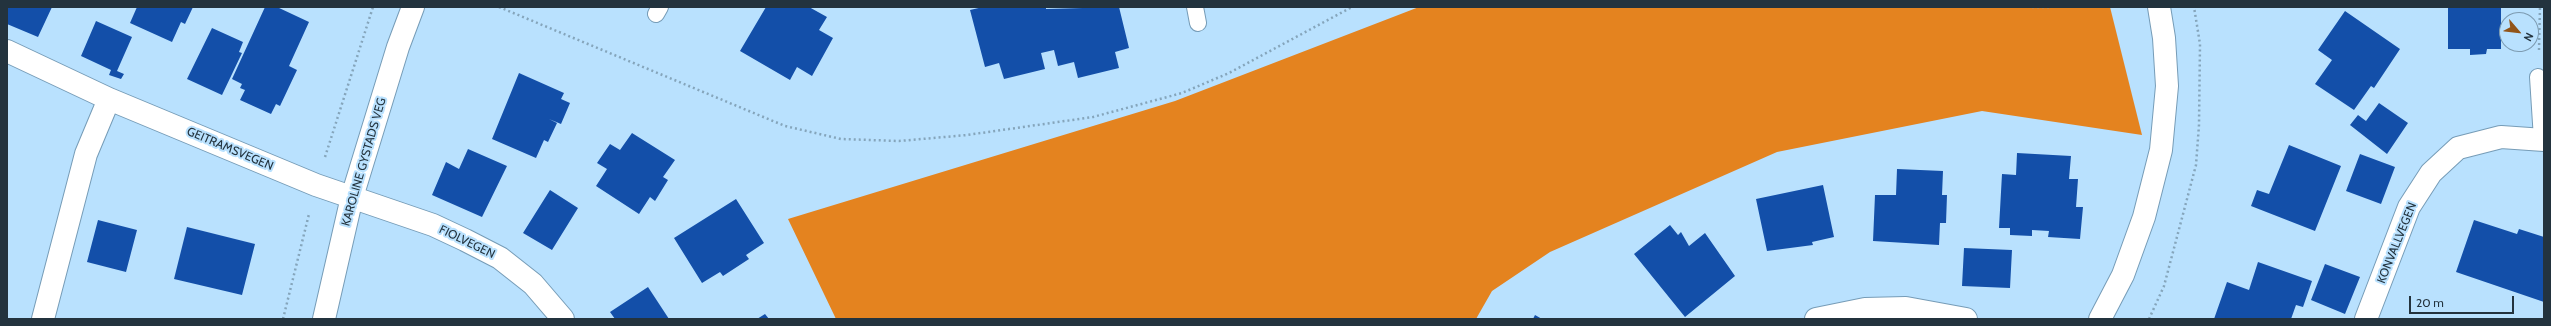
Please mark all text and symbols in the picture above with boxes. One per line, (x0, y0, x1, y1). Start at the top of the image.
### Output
north arrow (2499, 12, 2539, 52)
text: N (2521, 30, 2537, 44)
street label: KAROLINE GYSTADS VEG (339, 96, 389, 228)
street label: GEITRAMSVEGEN (185, 124, 275, 174)
street label: KONVALLVEGEN (2374, 200, 2420, 286)
street label: FIOLVEGEN (437, 222, 497, 262)
scale bar (2411, 288, 2516, 314)
text: 20 m (2416, 295, 2444, 310)

